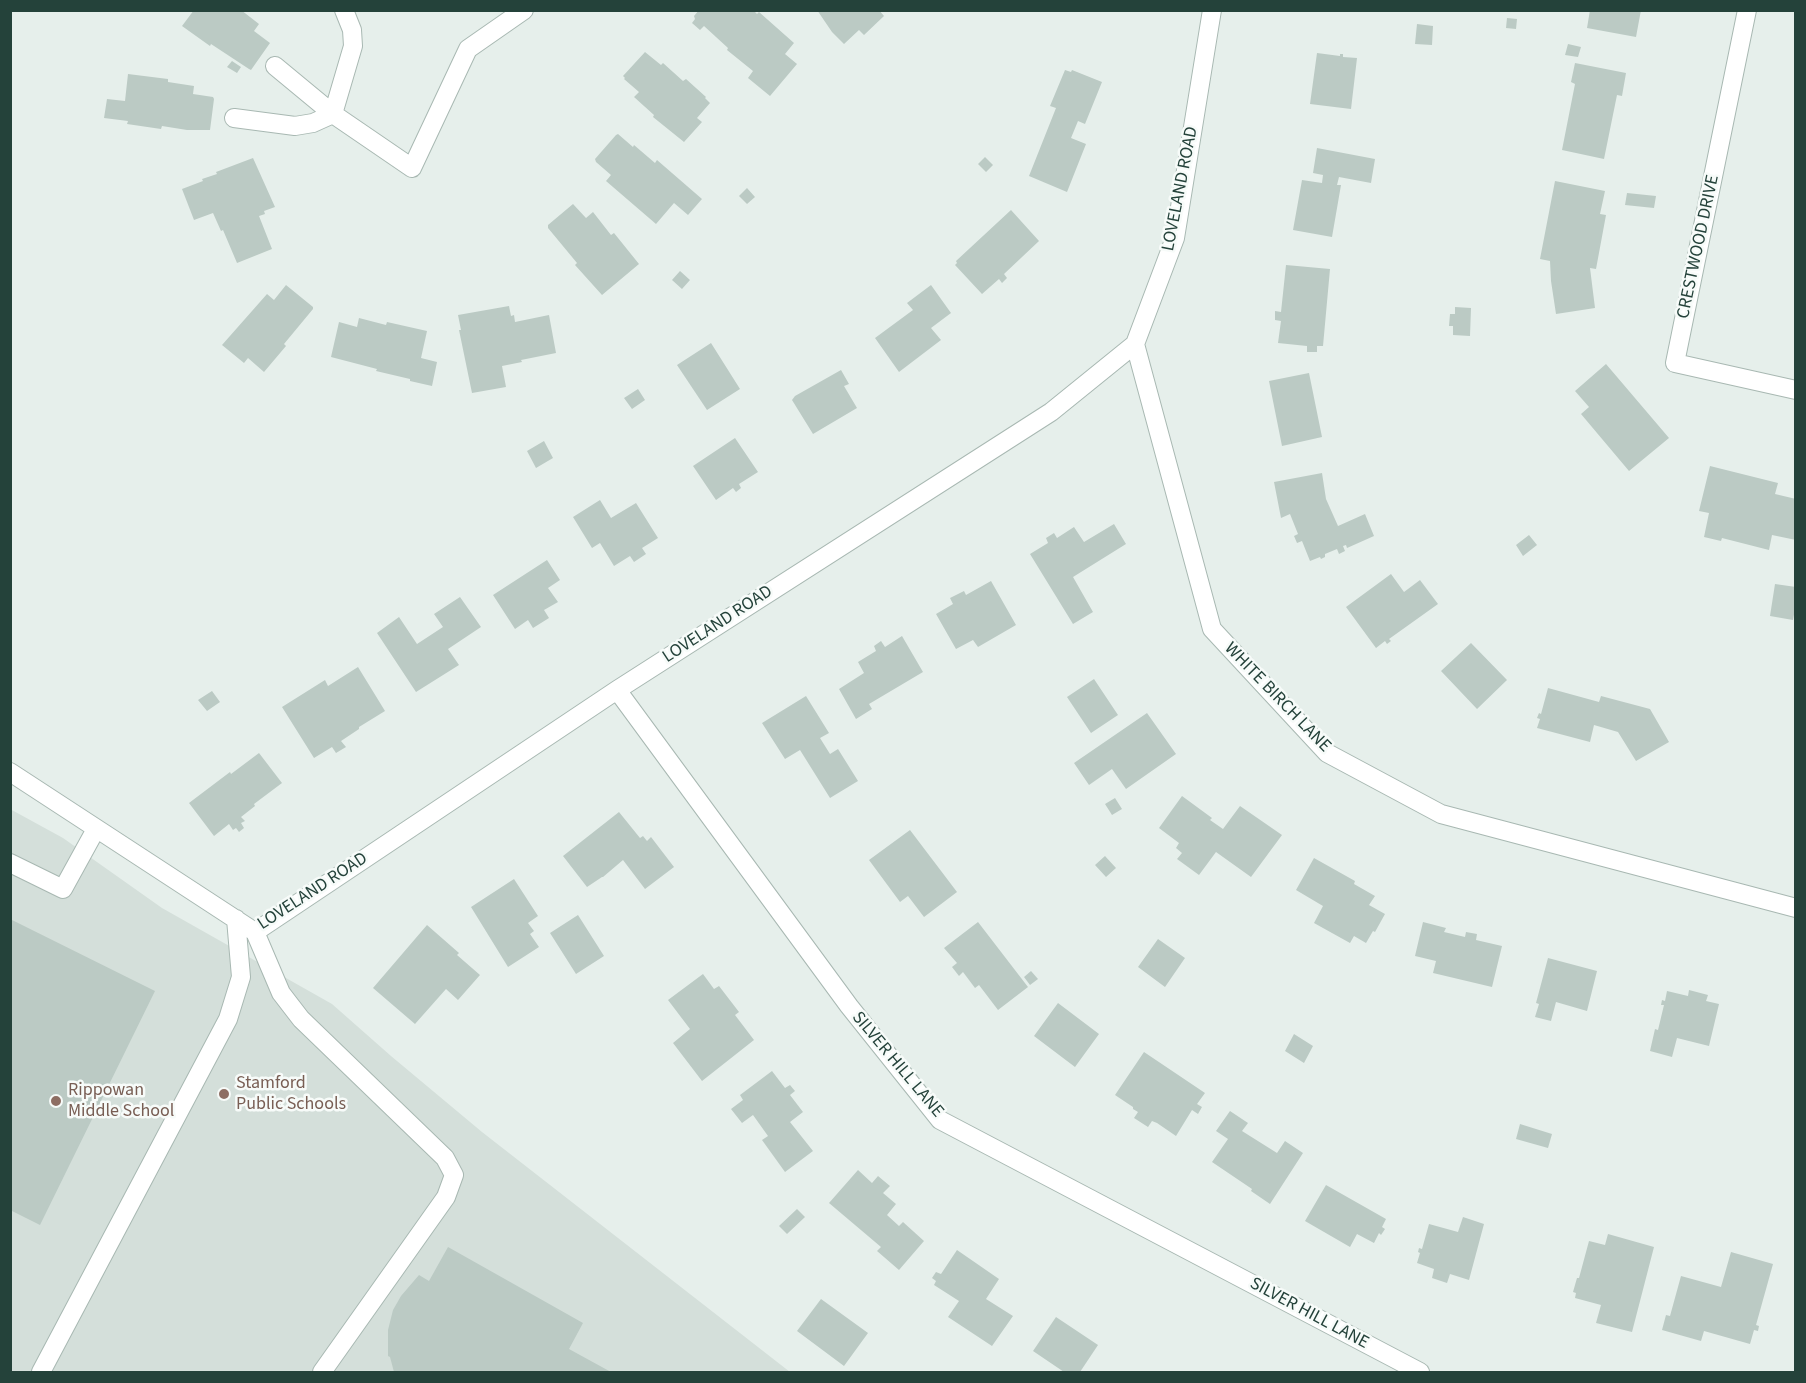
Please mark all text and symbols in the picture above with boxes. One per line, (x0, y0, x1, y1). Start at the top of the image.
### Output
street label: LOVELAND ROAD (1158, 125, 1204, 253)
street label: CRESTWOOD DRIVE (1673, 173, 1725, 321)
street label: LOVELAND ROAD (659, 581, 777, 669)
street label: WHITE BIRCH LANE (1219, 639, 1335, 757)
street label: LOVELAND ROAD (254, 848, 372, 936)
street label: SILVER HILL LANE (846, 1008, 948, 1122)
place label: Stamford Public Schools (236, 1073, 346, 1116)
place label: Rippowan Middle School (68, 1080, 174, 1122)
marker: Stamford Public Schools (217, 1087, 231, 1101)
marker: Rippowan Middle School (49, 1094, 63, 1108)
street label: SILVER HILL LANE (1246, 1274, 1372, 1354)

